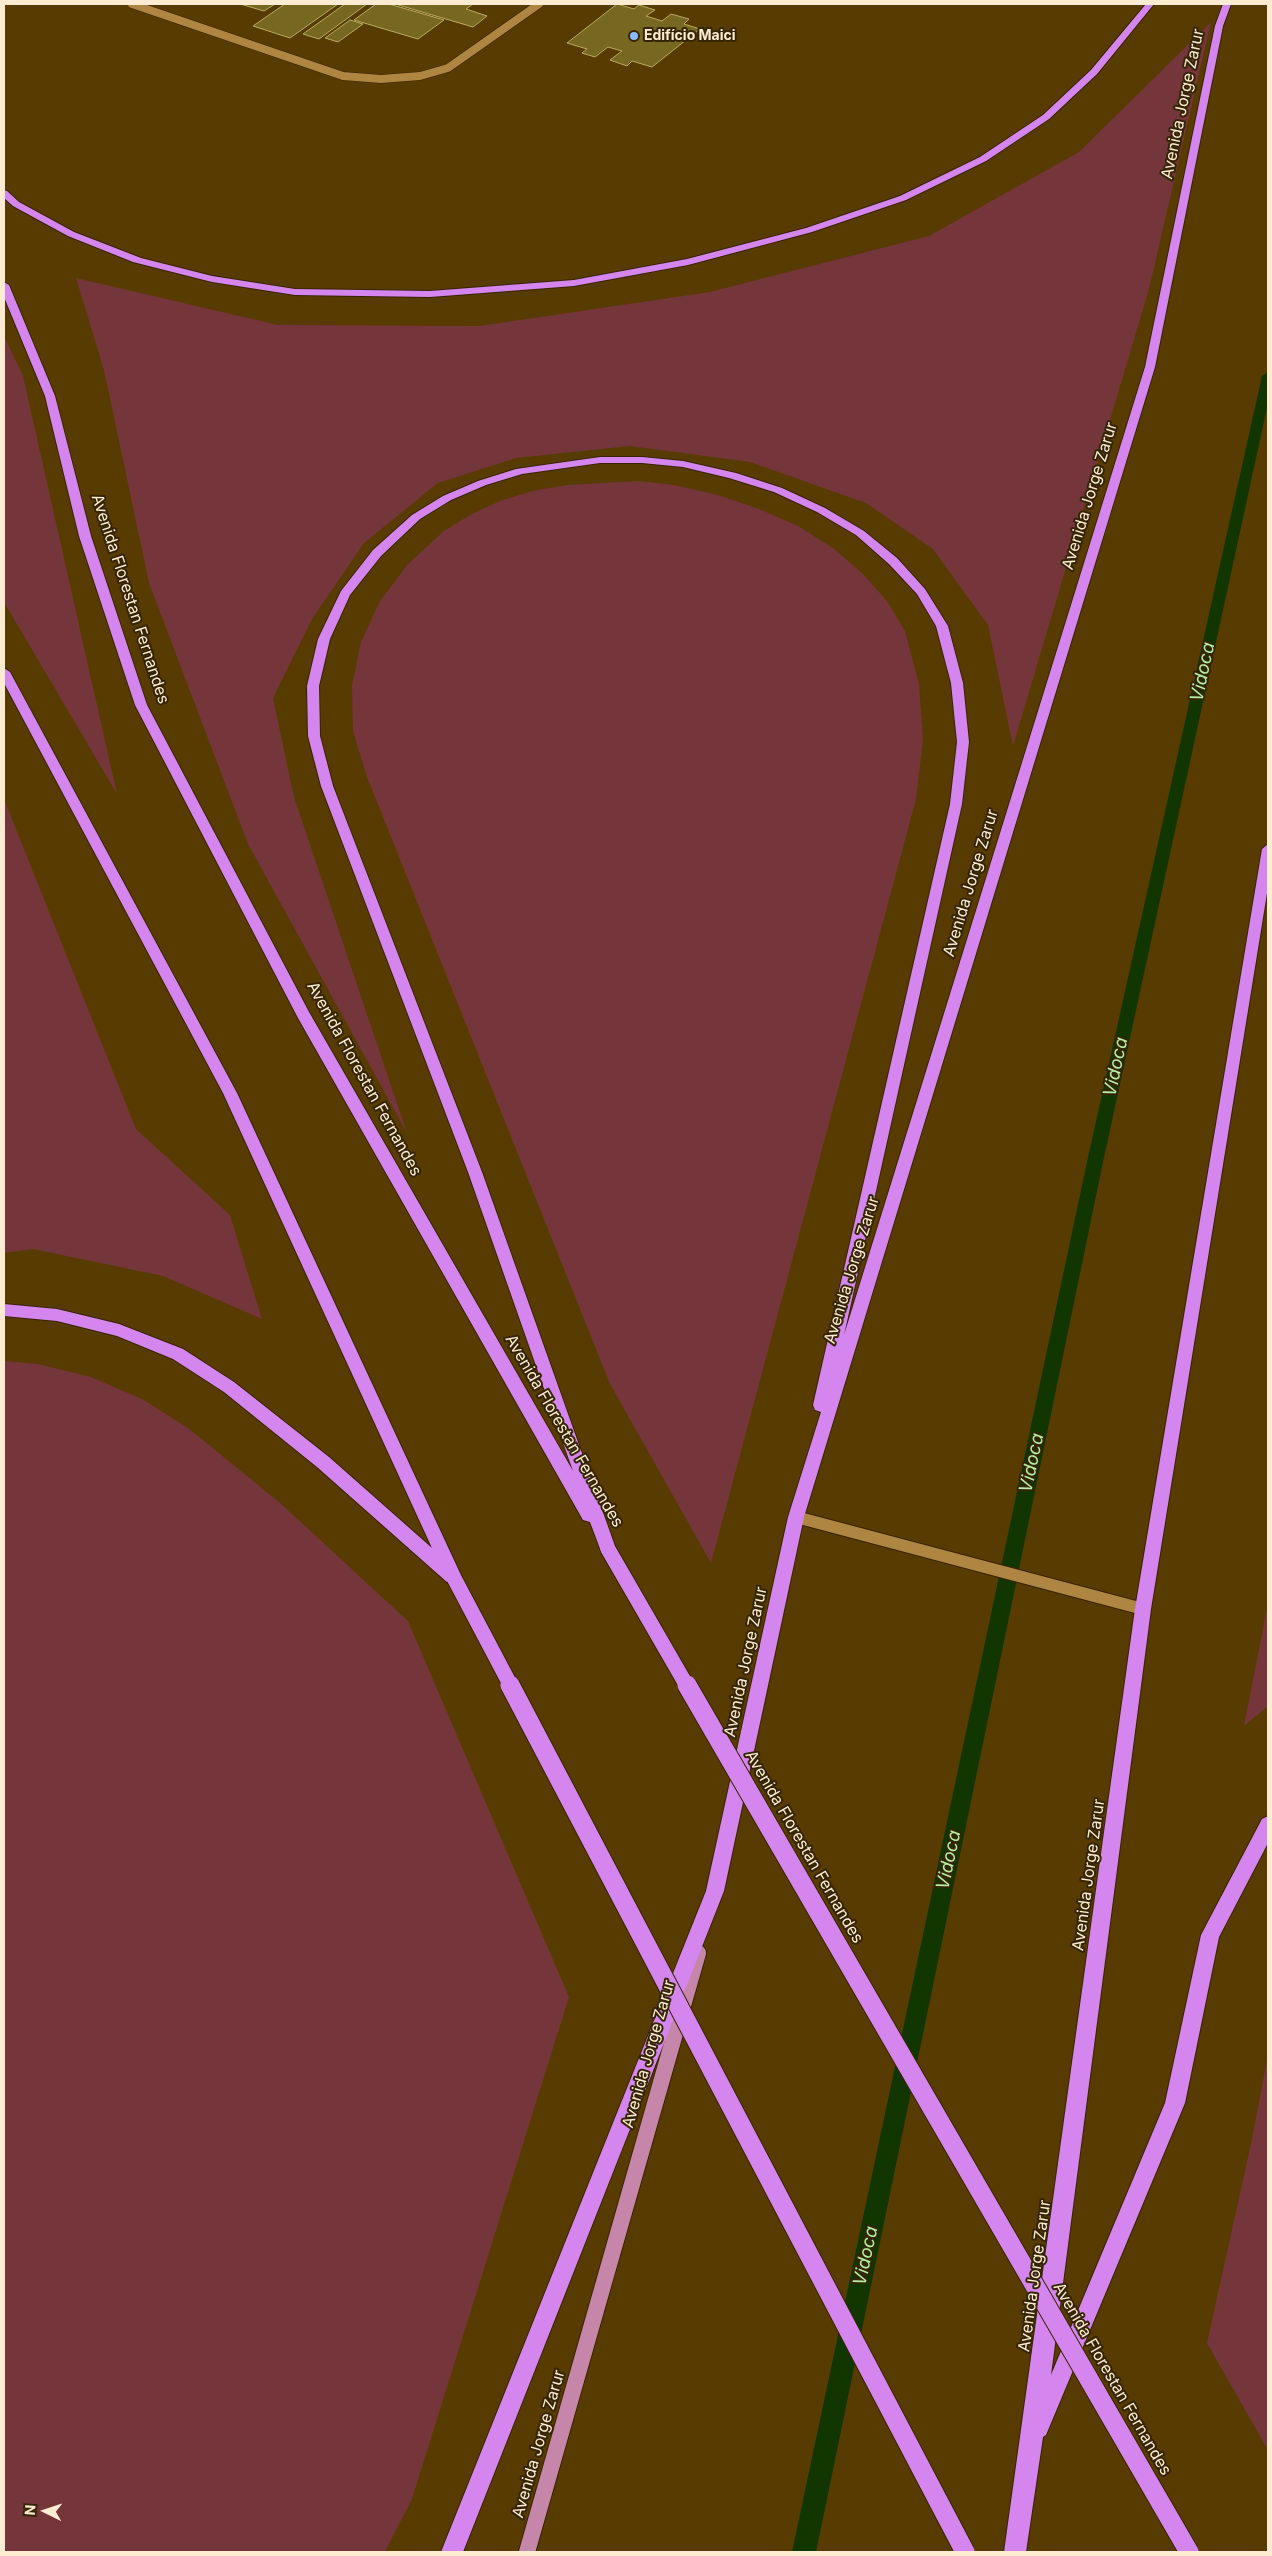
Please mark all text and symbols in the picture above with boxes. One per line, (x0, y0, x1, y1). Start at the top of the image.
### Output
street label: Avenida Jorge Zarur (1158, 27, 1208, 181)
place label: Edifício Maici (644, 28, 736, 44)
marker: Edifício Maici (628, 30, 640, 42)
street label: Avenida Jorge Zarur (1058, 420, 1122, 572)
street label: Avenida Florestan Fernandes (87, 492, 173, 706)
water label: Vidoca (1186, 640, 1220, 704)
street label: Avenida Jorge Zarur (939, 807, 1003, 959)
street label: Avenida Florestan Fernandes (302, 979, 426, 1179)
water label: Vidoca (1099, 1035, 1133, 1099)
street label: Avenida Jorge Zarur (820, 1194, 884, 1346)
street label: Avenida Florestan Fernandes (501, 1331, 627, 1531)
water label: Vidoca (1015, 1431, 1049, 1495)
street label: Avenida Jorge Zarur (721, 1585, 771, 1739)
street label: Avenida Florestan Fernandes (741, 1747, 867, 1947)
street label: Avenida Jorge Zarur (1069, 1798, 1109, 1952)
water label: Vidoca (932, 1828, 966, 1892)
street label: Avenida Jorge Zarur (619, 1978, 679, 2130)
street label: Avenida Jorge Zarur (1015, 2199, 1055, 2353)
water label: Vidoca (849, 2224, 883, 2288)
street label: Avenida Florestan Fernandes (1049, 2279, 1175, 2479)
street label: Avenida Jorge Zarur (509, 2368, 569, 2520)
north arrow (20, 2486, 70, 2536)
text: N (21, 2504, 38, 2516)

